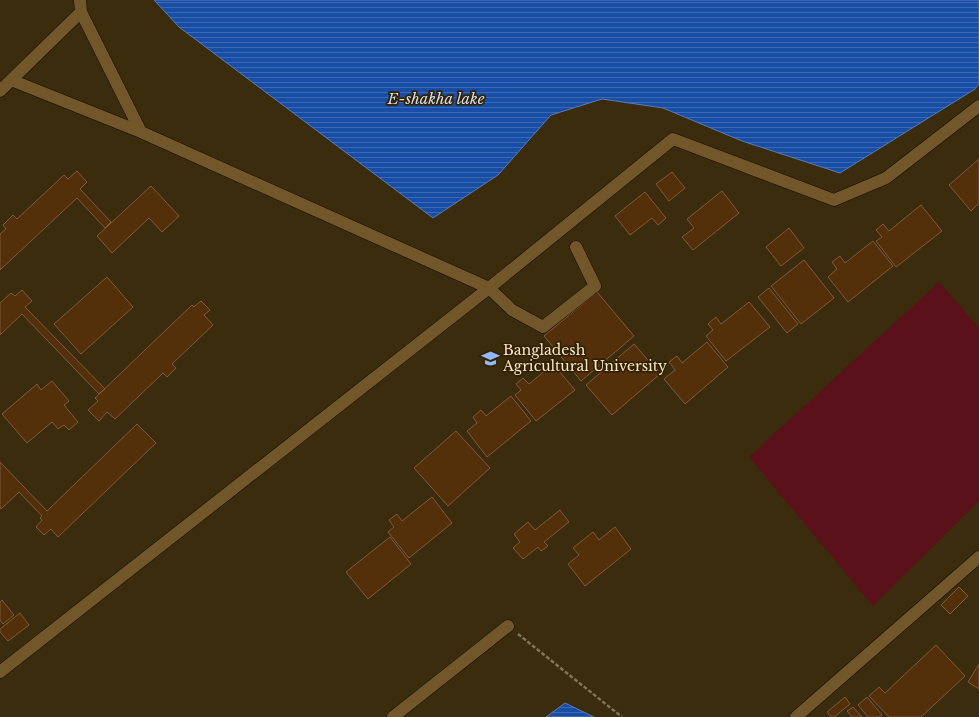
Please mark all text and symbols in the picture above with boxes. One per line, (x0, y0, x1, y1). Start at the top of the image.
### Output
water label: E-shakha lake (386, 89, 485, 108)
place label: Bangladesh Agricultural University (502, 341, 667, 375)
school or university icon: Bangladesh Agricultural University (480, 348, 500, 368)

